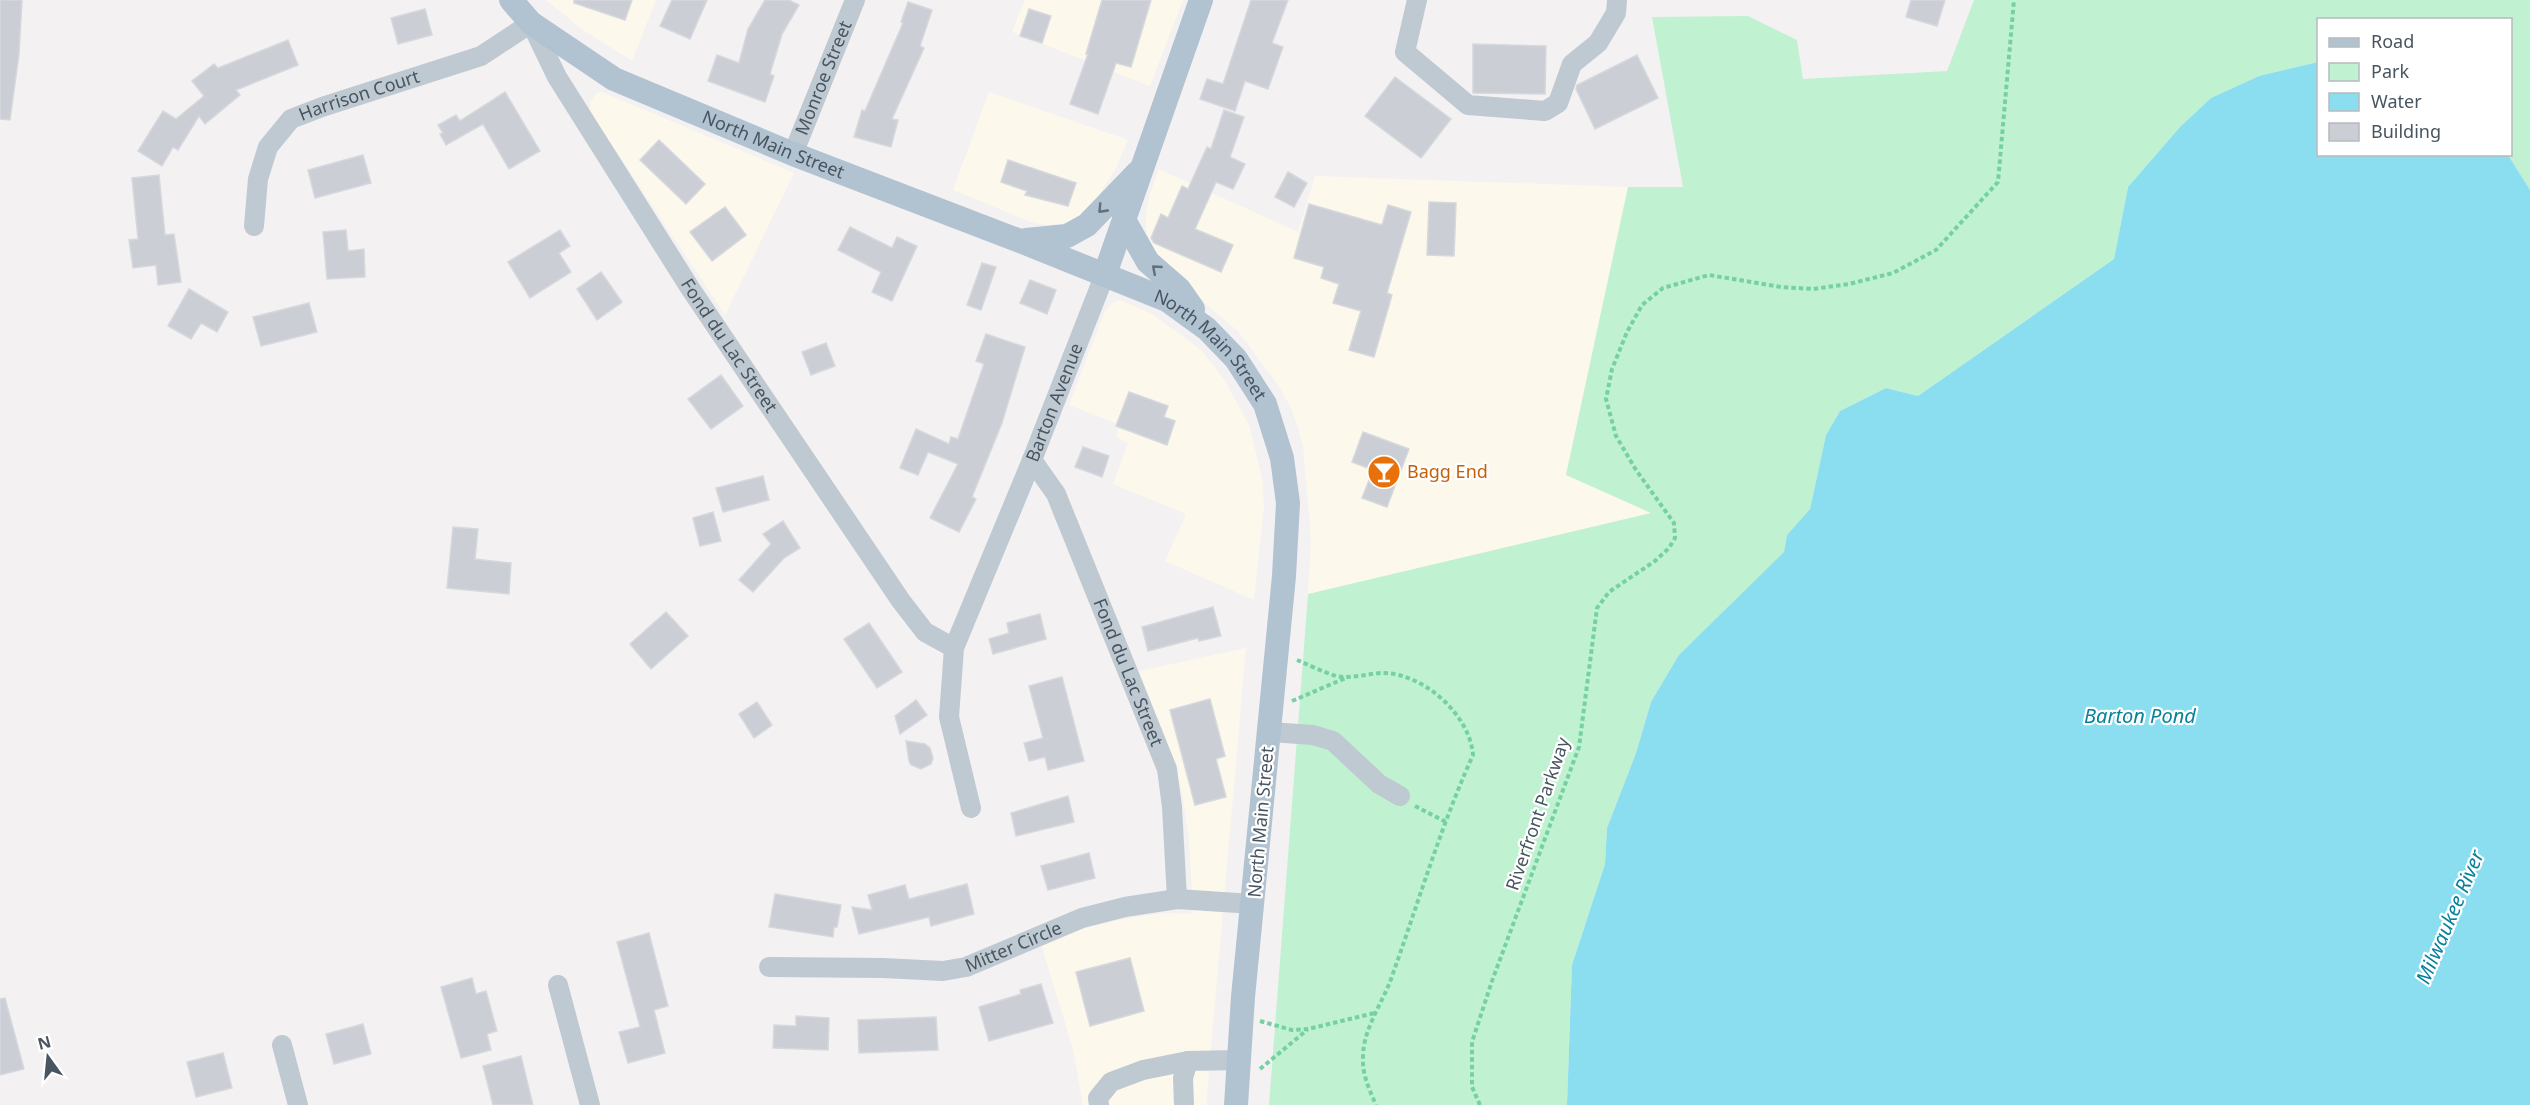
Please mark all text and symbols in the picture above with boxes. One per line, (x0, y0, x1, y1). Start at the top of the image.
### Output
street label: Monroe Street (789, 16, 857, 138)
legend (2317, 18, 2512, 156)
text: Road (2371, 29, 2414, 53)
text: Park (2371, 59, 2409, 83)
street label: Harrison Court (295, 63, 423, 126)
text: Water (2371, 89, 2422, 113)
street label: North Main Street (699, 104, 849, 184)
text: Building (2371, 119, 2441, 143)
one-way arrow (1098, 202, 1109, 212)
one-way arrow (1152, 265, 1163, 276)
street label: Fond du Lac Street (676, 273, 784, 417)
street label: North Main Street (1151, 283, 1273, 405)
street label: Barton Avenue (1019, 339, 1088, 465)
bar icon: Bagg End (1366, 454, 1402, 490)
place label: Bagg End (1407, 459, 1488, 483)
street label: Fond du Lac Street (1088, 595, 1170, 750)
water label: Barton Pond (2084, 702, 2196, 729)
street label: Riverfront Parkway (1500, 733, 1575, 893)
street label: North Main Street (1241, 745, 1279, 898)
water label: Milwaukee River (2409, 845, 2490, 988)
street label: Mitter Circle (961, 915, 1065, 977)
north arrow (18, 1027, 78, 1087)
text: N (35, 1030, 53, 1055)

